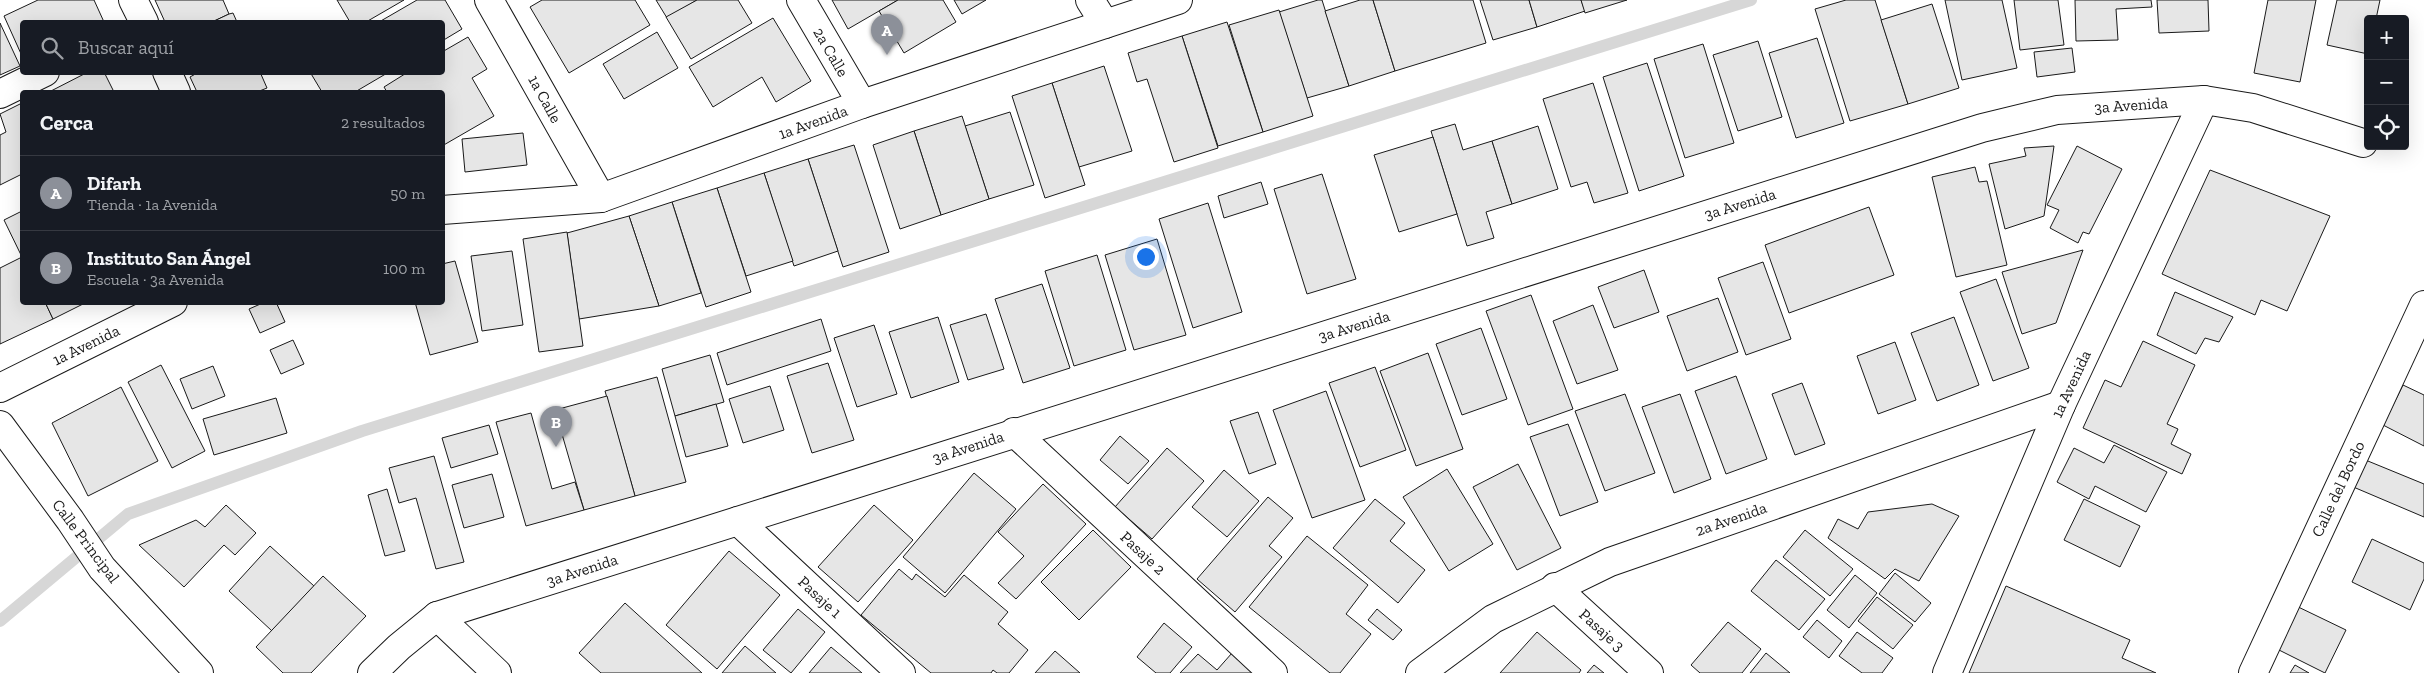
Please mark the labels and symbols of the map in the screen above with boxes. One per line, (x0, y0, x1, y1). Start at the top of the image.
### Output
pin: A (871, 14, 903, 55)
street label: 2a Calle (809, 24, 853, 80)
street label: 1a Calle (524, 72, 566, 126)
street label: 3a Avenida (2093, 93, 2169, 117)
street label: 1a Avenida (776, 101, 850, 143)
street label: 3a Avenida (1702, 184, 1778, 224)
your location (1133, 244, 1159, 270)
street label: 3a Avenida (1316, 306, 1392, 346)
street label: 1a Avenida (49, 321, 123, 369)
street label: 1a Avenida (2047, 347, 2095, 421)
pin: B (540, 406, 572, 447)
street label: 3a Avenida (930, 426, 1006, 467)
street label: Calle del Bordo (2308, 438, 2368, 540)
street label: Calle Principal (48, 495, 124, 587)
street label: 2a Avenida (1693, 498, 1769, 540)
street label: Pasaje 2 (1116, 527, 1170, 579)
street label: 3a Avenida (544, 549, 620, 590)
street label: Pasaje 1 (794, 572, 846, 622)
street label: Pasaje 3 (1575, 605, 1629, 655)

